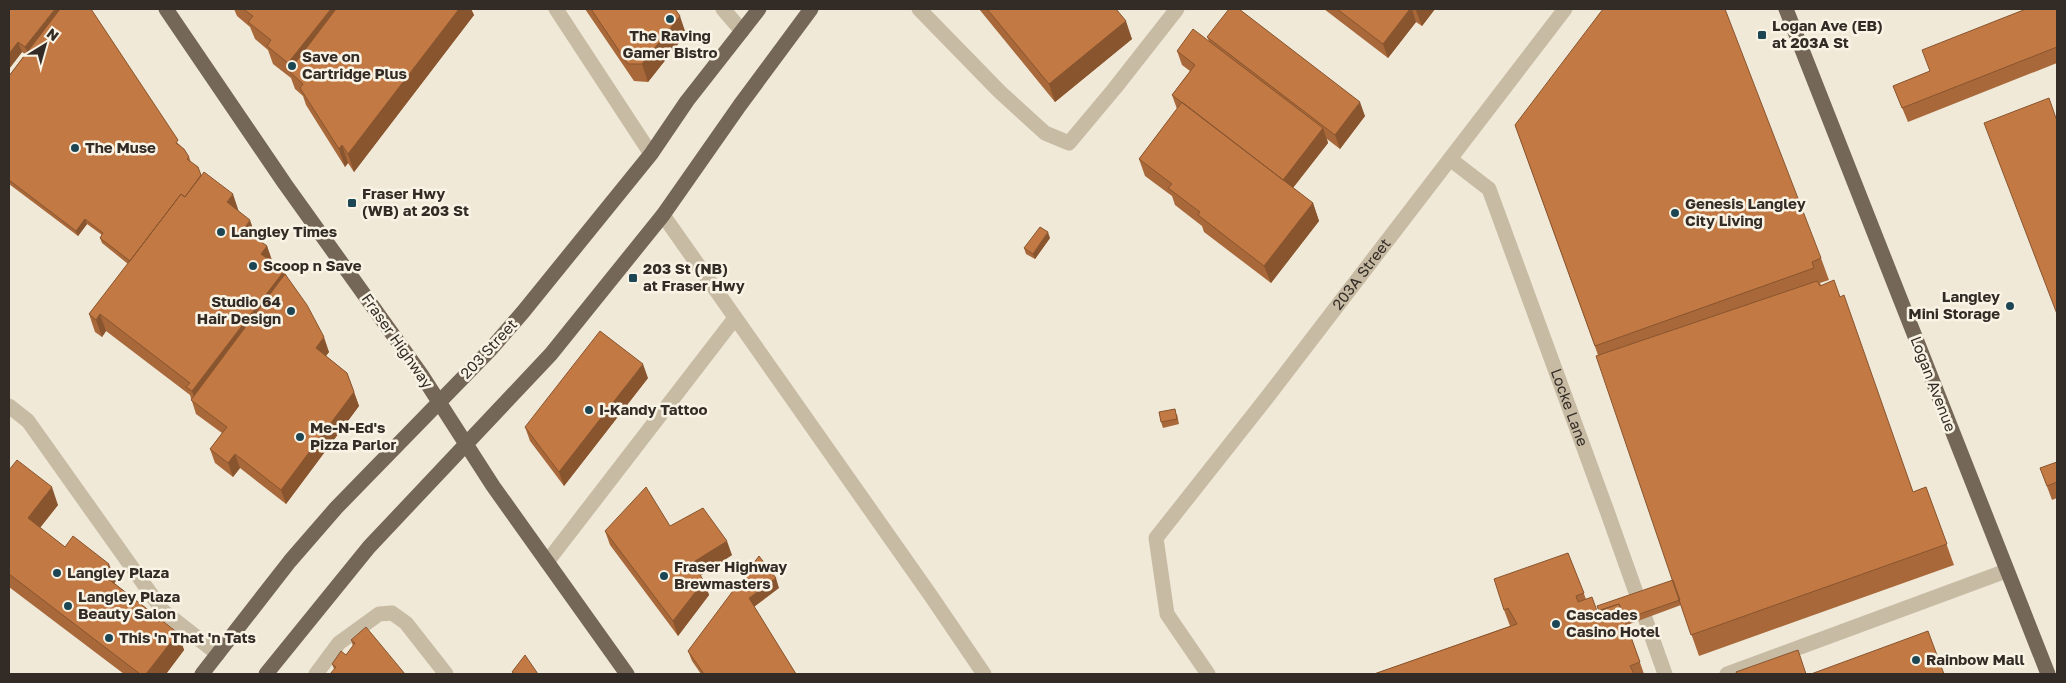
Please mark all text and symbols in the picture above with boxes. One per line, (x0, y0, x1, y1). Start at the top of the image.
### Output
marker: The Raving Gamer Bistro (664, 13, 676, 25)
place label: Logan Ave (EB) at 203A St (1772, 16, 1883, 51)
north arrow (20, 20, 70, 70)
text: N (44, 24, 62, 44)
place label: The Raving Gamer Bistro (623, 26, 717, 61)
marker: Logan Ave (EB) at 203A St (1756, 29, 1768, 41)
place label: Save on Cartridge Plus (302, 47, 407, 82)
marker: Save on Cartridge Plus (286, 60, 298, 72)
place label: The Muse (85, 138, 156, 156)
marker: The Muse (69, 142, 81, 154)
place label: Fraser Hwy (WB) at 203 St (362, 184, 469, 219)
place label: Genesis Langley City Living (1685, 194, 1806, 229)
marker: Fraser Hwy (WB) at 203 St (346, 197, 358, 209)
marker: Genesis Langley City Living (1669, 207, 1681, 219)
place label: Langley Times (231, 222, 337, 240)
marker: Langley Times (215, 226, 227, 238)
street label: 203A Street (1328, 234, 1394, 313)
place label: Scoop n Save (263, 256, 362, 274)
place label: 203 St (NB) at Fraser Hwy (643, 259, 745, 294)
marker: Scoop n Save (247, 260, 259, 272)
marker: 203 St (NB) at Fraser Hwy (627, 272, 639, 284)
place label: Langley Mini Storage (1908, 287, 2000, 322)
street label: Fraser Highway (358, 290, 438, 392)
place label: Studio 64 Hair Design (197, 292, 281, 327)
marker: Langley Mini Storage (2004, 300, 2016, 312)
marker: Studio 64 Hair Design (285, 305, 297, 317)
street label: 203 Street (456, 315, 520, 382)
street label: Logan Avenue (1907, 333, 1961, 434)
street label: Locke Lane (1548, 366, 1593, 449)
place label: I-Kandy Tattoo (599, 400, 707, 418)
marker: I-Kandy Tattoo (583, 404, 595, 416)
place label: Me-N-Ed's Pizza Parlor (310, 418, 396, 453)
marker: Me-N-Ed's Pizza Parlor (294, 431, 306, 443)
place label: Fraser Highway Brewmasters (674, 557, 787, 592)
place label: Langley Plaza (67, 563, 169, 581)
marker: Langley Plaza (51, 567, 63, 579)
marker: Fraser Highway Brewmasters (658, 570, 670, 582)
place label: Langley Plaza Beauty Salon (78, 587, 180, 622)
marker: Langley Plaza Beauty Salon (62, 600, 74, 612)
place label: Cascades Casino Hotel (1566, 605, 1660, 640)
marker: Cascades Casino Hotel (1550, 618, 1562, 630)
place label: This 'n That 'n Tats (119, 628, 256, 646)
marker: This 'n That 'n Tats (103, 632, 115, 644)
place label: Rainbow Mall (1926, 650, 2025, 668)
marker: Rainbow Mall (1910, 654, 1922, 666)

